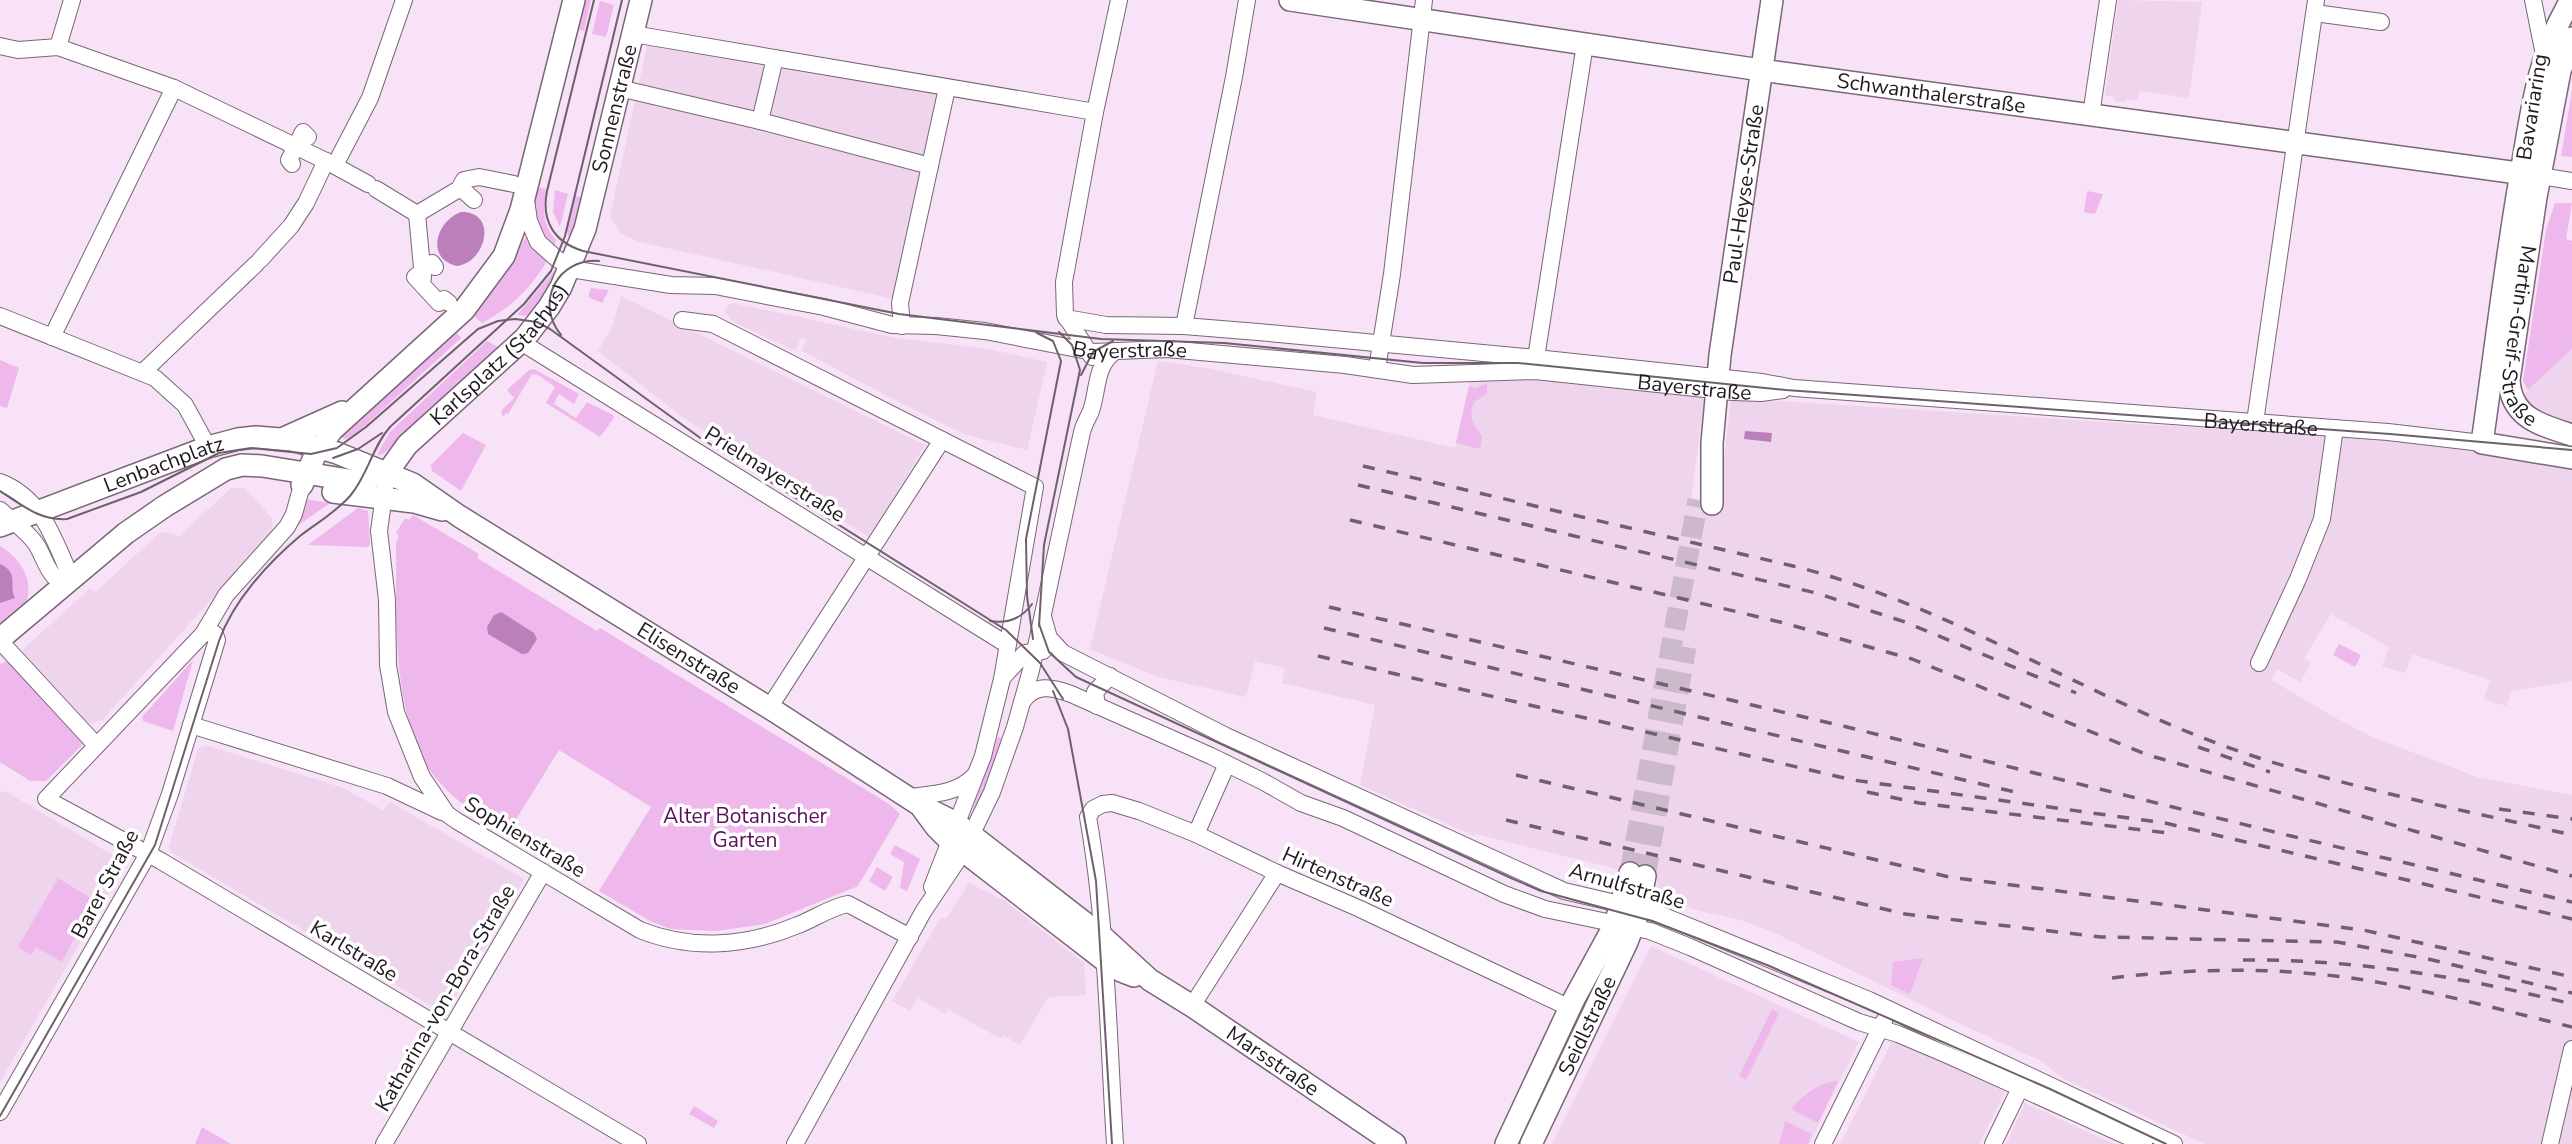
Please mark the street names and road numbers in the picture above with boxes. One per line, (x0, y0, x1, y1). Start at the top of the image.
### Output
street label: Sonnenstraße (585, 41, 644, 176)
street label: Bavariaring (2510, 52, 2554, 162)
street label: Schwanthalerstraße (1835, 66, 2027, 120)
street label: Paul-Heyse-Straße (1717, 102, 1771, 286)
street label: Martin-Greif-Straße (2495, 243, 2543, 433)
street label: Karlsplatz (Stachus) (424, 278, 574, 432)
street label: Bayerstraße (1070, 334, 1188, 367)
street label: Bayerstraße (1636, 368, 1752, 407)
street label: Bayerstraße (2203, 406, 2319, 443)
street label: Prielmayerstraße (699, 419, 851, 529)
street label: Lenbachplatz (100, 429, 227, 499)
street label: Elisenstraße (632, 616, 746, 701)
street label: Sophienstraße (459, 790, 591, 884)
street label: Barer Straße (65, 825, 145, 943)
street label: Hirtenstraße (1278, 840, 1398, 914)
street label: Arnulfstraße (1566, 856, 1688, 916)
street label: Katharina-von-Bora-Straße (368, 879, 522, 1117)
street label: Karlstraße (305, 914, 403, 988)
street label: Seidlstraße (1552, 971, 1623, 1080)
street label: Marsstraße (1221, 1019, 1325, 1103)

